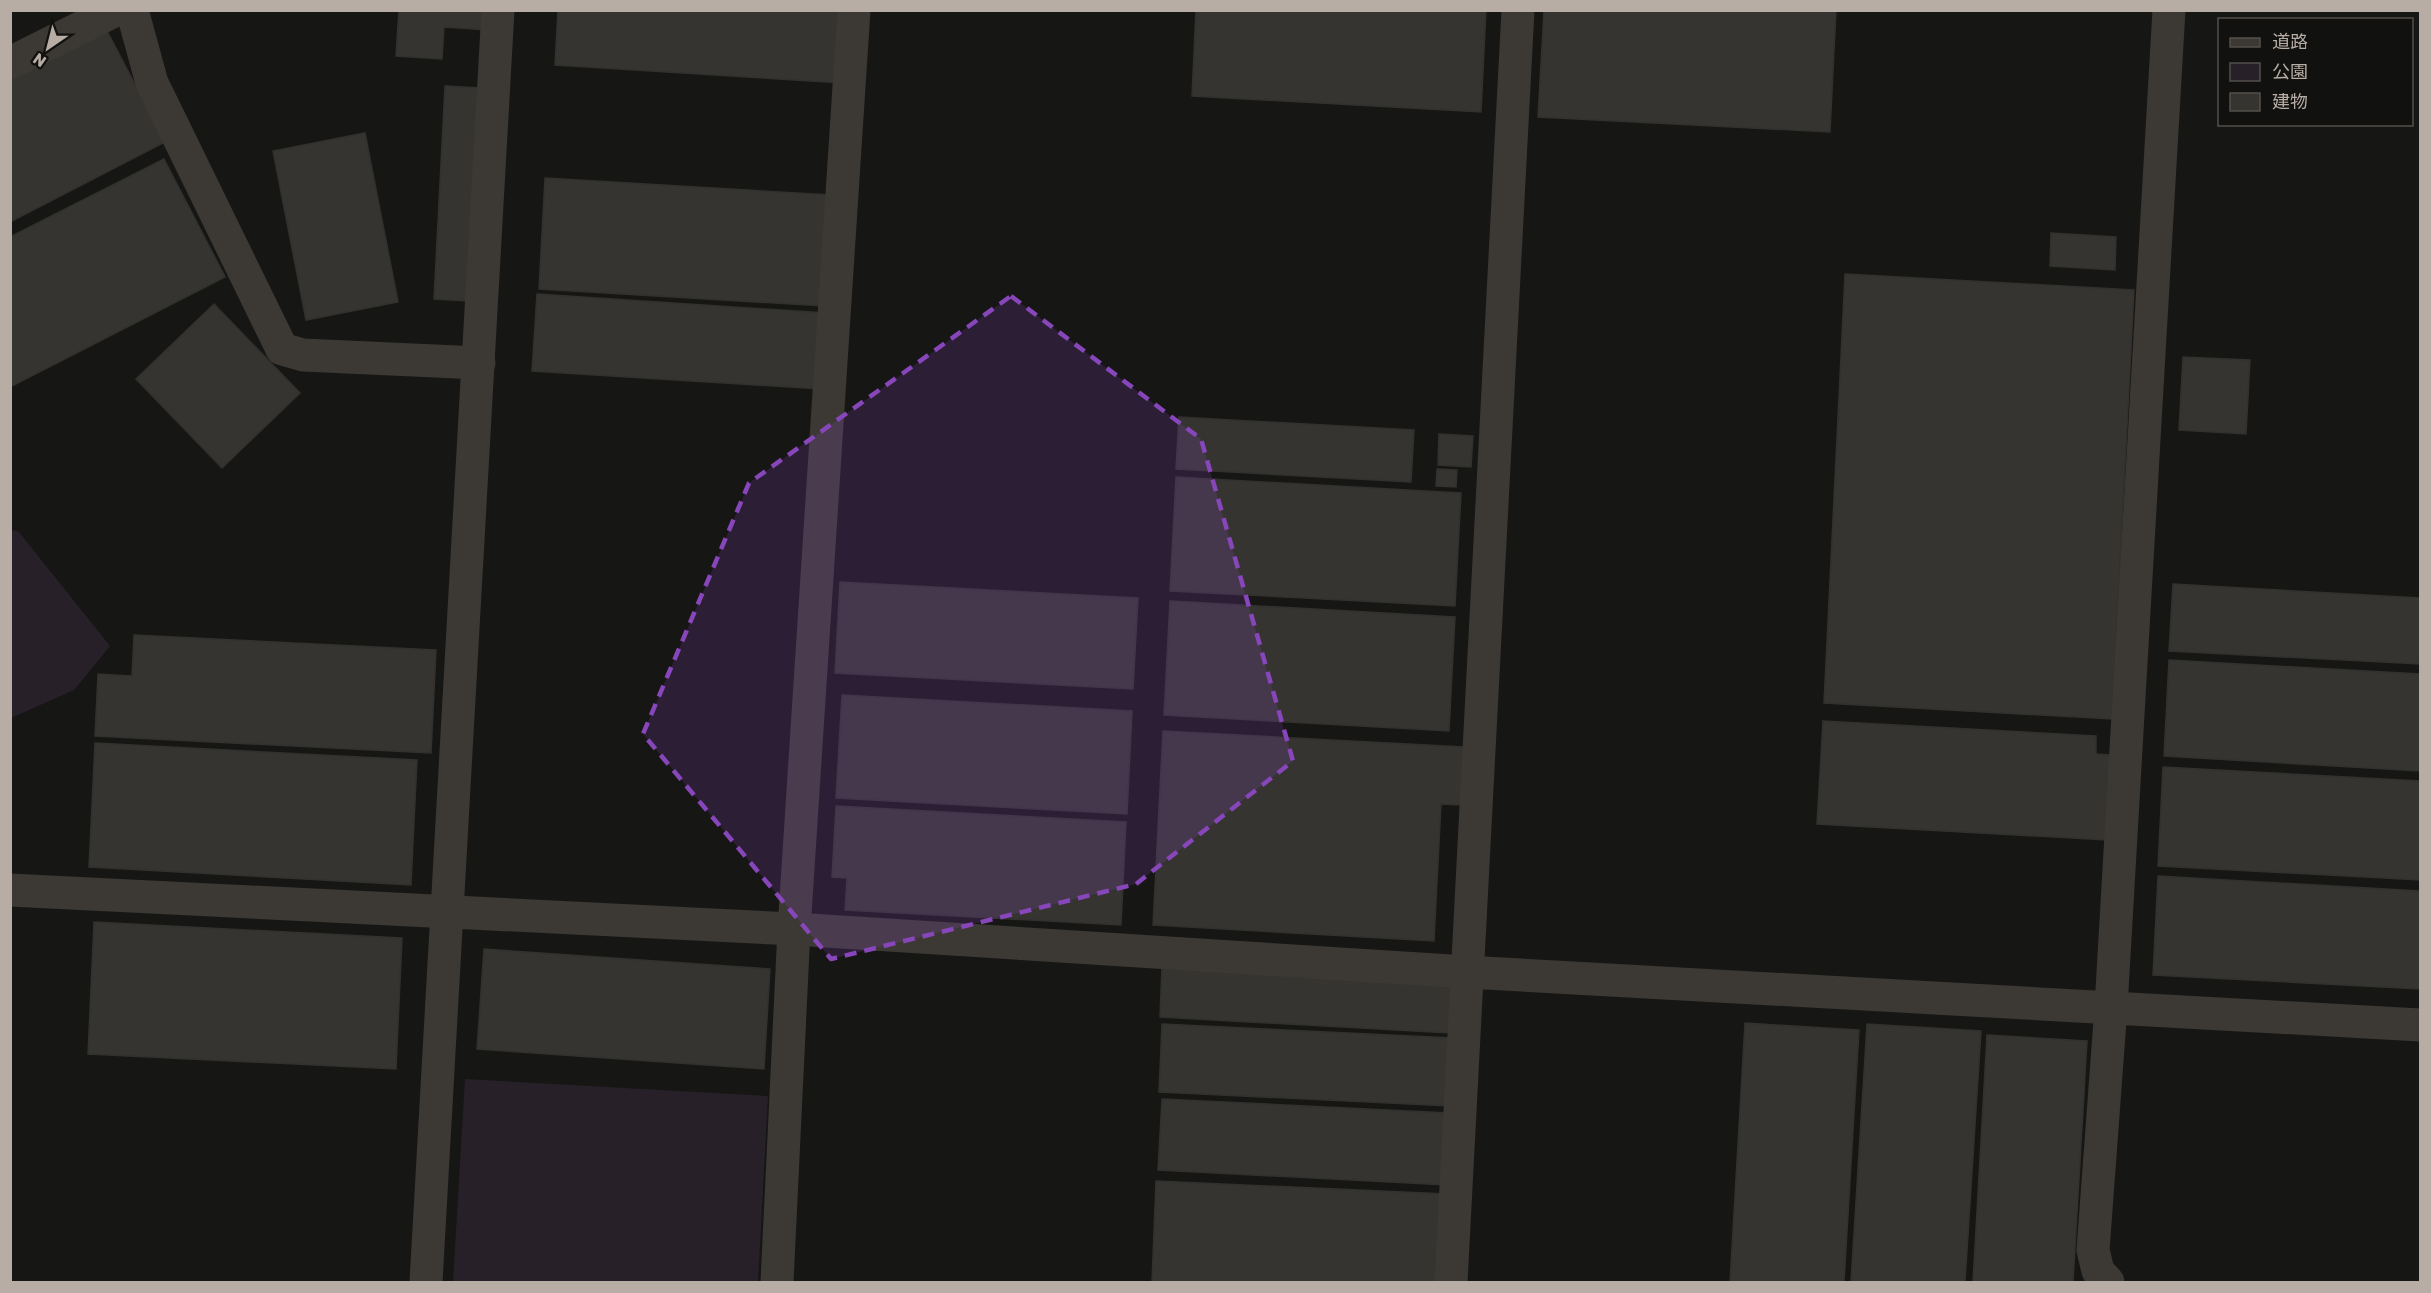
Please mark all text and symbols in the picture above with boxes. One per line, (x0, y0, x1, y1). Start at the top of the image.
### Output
north arrow (18, 18, 78, 78)
legend (2218, 18, 2413, 126)
text: 道路 (2272, 31, 2308, 53)
text: N (30, 49, 50, 71)
text: 公園 (2272, 61, 2308, 83)
text: 建物 (2272, 91, 2308, 113)

